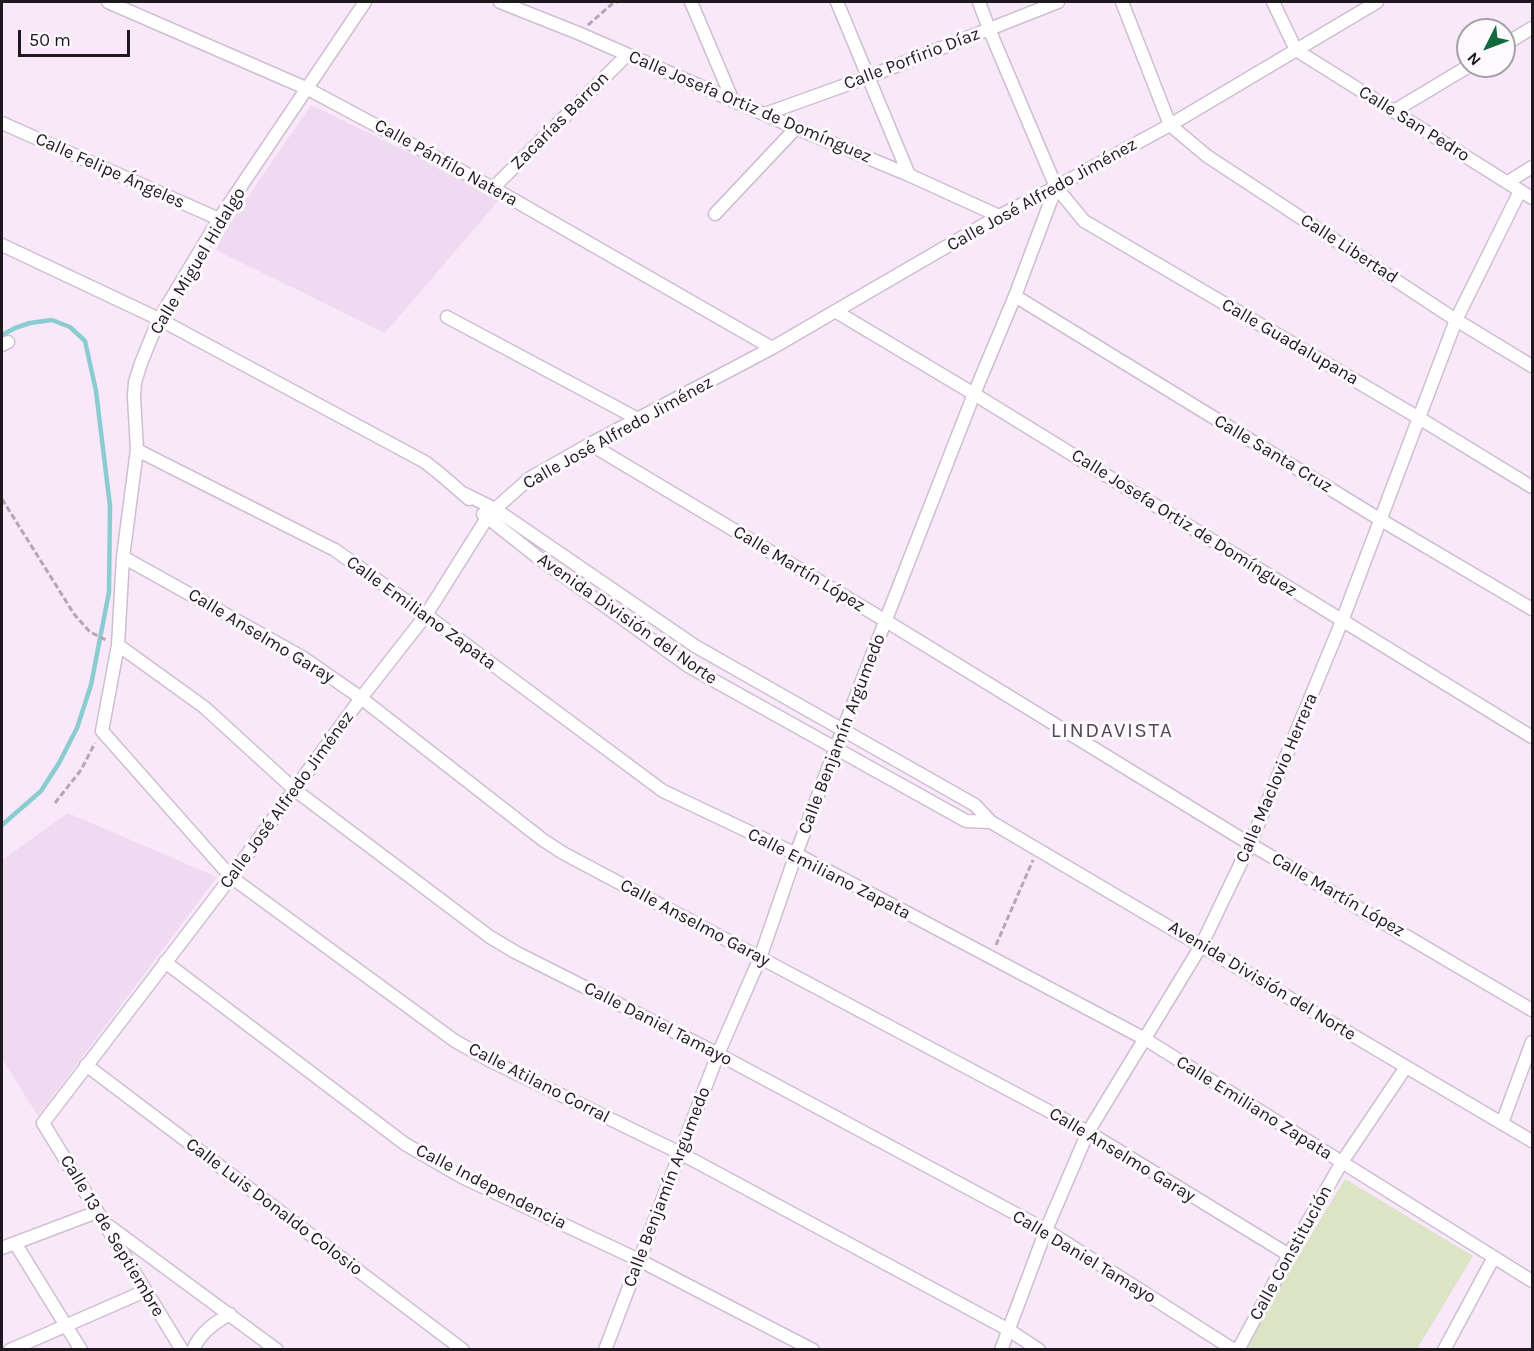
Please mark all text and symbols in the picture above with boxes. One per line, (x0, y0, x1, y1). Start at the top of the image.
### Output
scale bar (21, 18, 134, 56)
north arrow (1456, 18, 1516, 78)
street label: Calle Porfirio Díaz (841, 23, 983, 95)
text: 50 m (29, 29, 71, 51)
street label: Calle Josefa Ortiz de Domínguez (625, 46, 875, 168)
text: N (1463, 48, 1485, 70)
street label: Zacarías Barron (506, 67, 614, 175)
street label: Calle San Pedro (1355, 81, 1473, 167)
street label: Calle Pánfilo Natera (371, 115, 521, 211)
street label: Calle Felipe Ángeles (32, 128, 188, 214)
street label: Calle José Alfredo Jiménez (943, 134, 1141, 256)
street label: Calle Miguel Hidalgo (146, 184, 250, 338)
street label: Calle Libertad (1296, 209, 1402, 289)
street label: Calle Guadalupana (1218, 294, 1362, 390)
street label: Calle José Alfredo Jiménez (519, 372, 717, 494)
street label: Calle Santa Cruz (1210, 410, 1336, 498)
street label: Calle Josefa Ortiz de Domínguez (1067, 445, 1301, 601)
street label: Calle Martín López (729, 521, 869, 617)
street label: Avenida División del Norte (533, 549, 721, 689)
street label: Calle Emiliano Zapata (342, 551, 500, 675)
street label: Calle Anselmo Garay (184, 584, 338, 688)
street label: Calle Benjamín Argumedo (794, 631, 890, 837)
street label: Calle Maclovio Herrera (1231, 690, 1323, 866)
street label: Calle José Alfredo Jiménez (215, 707, 359, 893)
district label: LINDAVISTA (1051, 718, 1173, 744)
street label: Calle Emiliano Zapata (744, 824, 914, 924)
street label: Calle Martín López (1268, 848, 1408, 942)
street label: Calle Anselmo Garay (616, 874, 774, 972)
street label: Avenida División del Norte (1164, 916, 1360, 1046)
street label: Calle Daniel Tamayo (580, 977, 736, 1071)
street label: Calle Atilano Corral (465, 1038, 613, 1128)
street label: Calle Emiliano Zapata (1172, 1051, 1336, 1165)
street label: Calle Benjamín Argumedo (619, 1084, 715, 1290)
street label: Calle Anselmo Garay (1045, 1103, 1199, 1207)
street label: Calle Luis Donaldo Colosio (181, 1133, 367, 1281)
street label: Calle Independencia (412, 1140, 570, 1234)
street label: Calle 13 de Septiembre (55, 1151, 169, 1321)
street label: Calle Constitución (1245, 1182, 1337, 1324)
street label: Calle Daniel Tamayo (1008, 1206, 1160, 1308)

